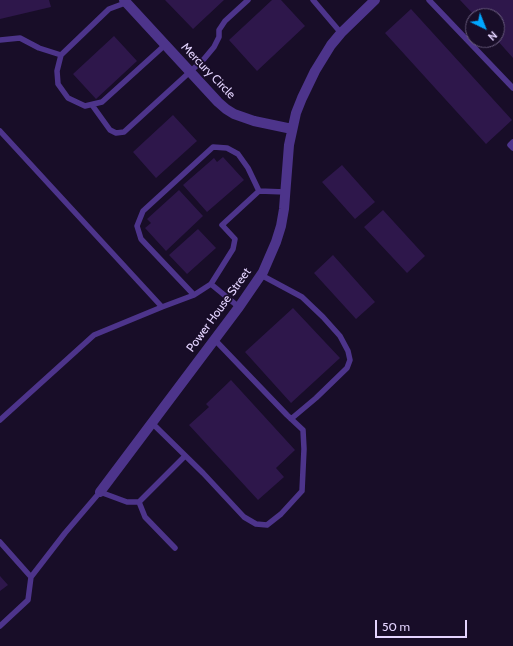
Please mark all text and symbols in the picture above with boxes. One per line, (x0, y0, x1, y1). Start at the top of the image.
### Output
north arrow (465, 8, 505, 48)
text: N (485, 28, 500, 44)
street label: Mercury Circle (178, 40, 238, 102)
street label: Power House Street (184, 265, 254, 355)
scale bar (377, 612, 469, 638)
text: 50 m (382, 619, 410, 634)

